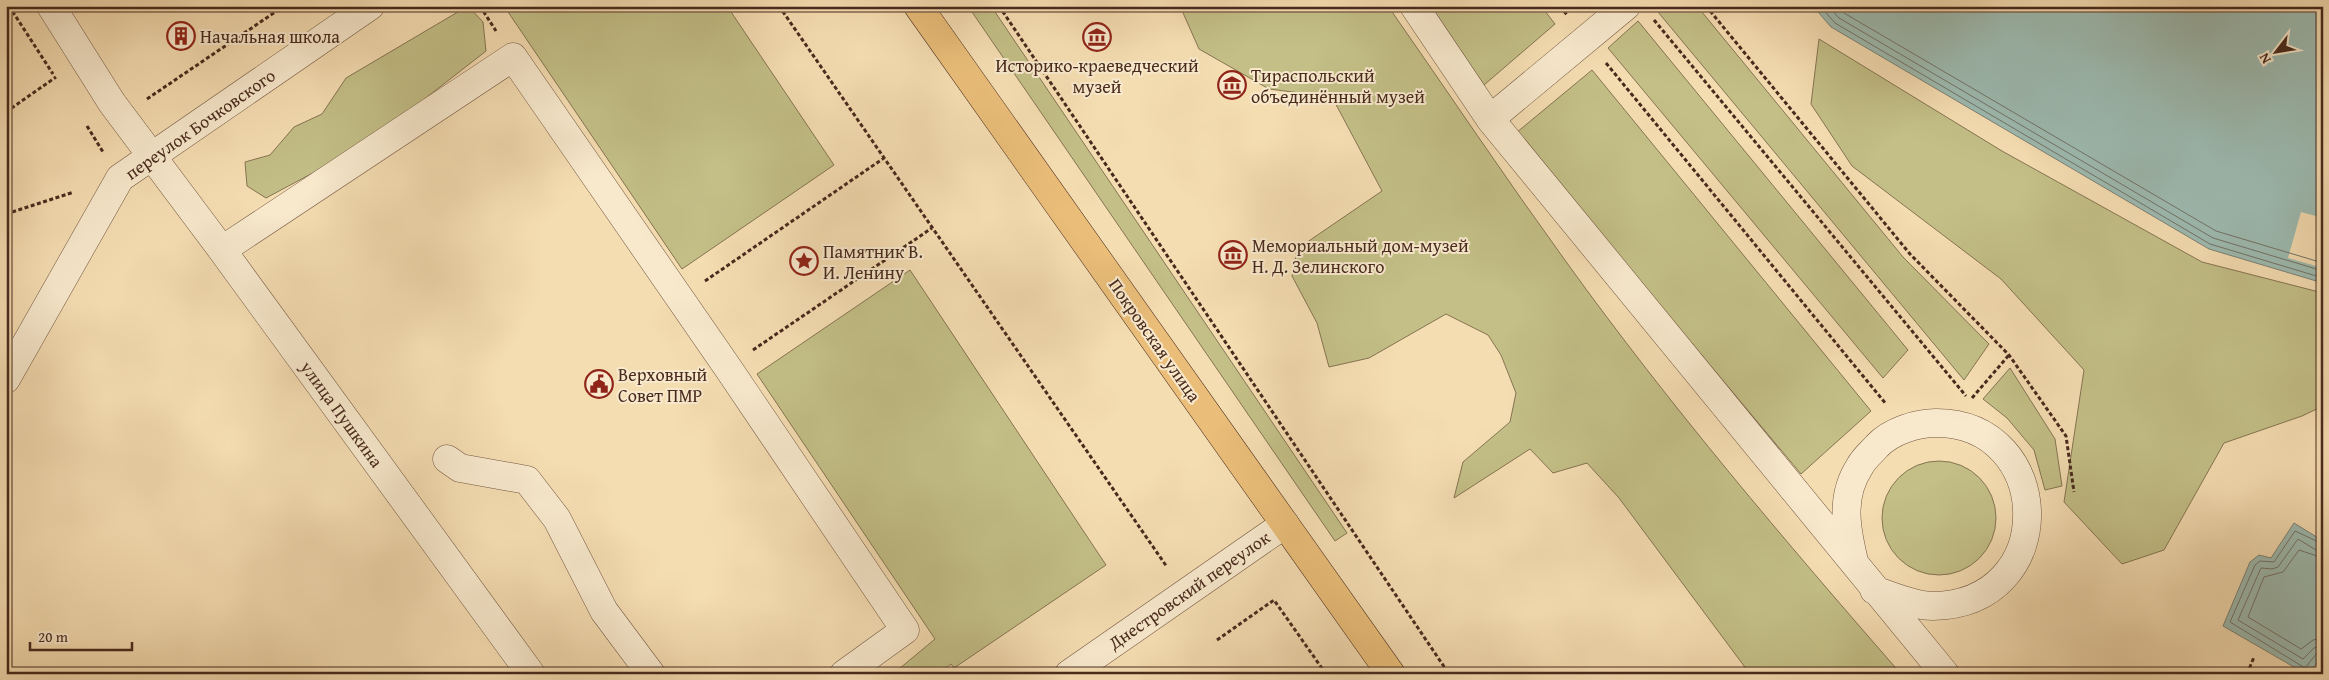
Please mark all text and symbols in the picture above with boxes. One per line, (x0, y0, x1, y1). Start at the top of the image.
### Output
building icon: Начальная школа (166, 21, 196, 51)
museum icon: Историко-краеведческий музей (1082, 22, 1112, 52)
place label: Начальная школа (200, 23, 340, 50)
north arrow (2252, 28, 2302, 78)
text: N (2254, 49, 2276, 68)
place label: Историко-краеведческий музей (995, 52, 1199, 100)
street label: переулок Бочковского (119, 62, 281, 186)
place label: Тираспольский объединённый музей (1251, 62, 1425, 110)
museum icon: Тираспольский объединённый музей (1217, 70, 1247, 100)
place label: Мемориальный дом-музей Н. Д. Зелинского (1252, 232, 1469, 280)
place label: Памятник В. И. Ленину (823, 238, 923, 286)
museum icon: Мемориальный дом-музей Н. Д. Зелинского (1218, 240, 1248, 270)
place icon: Памятник В. И. Ленину (789, 246, 819, 276)
street label: Покровская улица (1102, 273, 1208, 408)
street label: улица Пушкина (293, 354, 390, 473)
place label: Верховный Совет ПМР (618, 361, 708, 409)
public building icon: Верховный Совет ПМР (584, 369, 614, 399)
street label: Днестровский переулок (1102, 524, 1276, 657)
scale bar (30, 620, 132, 652)
text: 20 m (38, 626, 69, 647)

